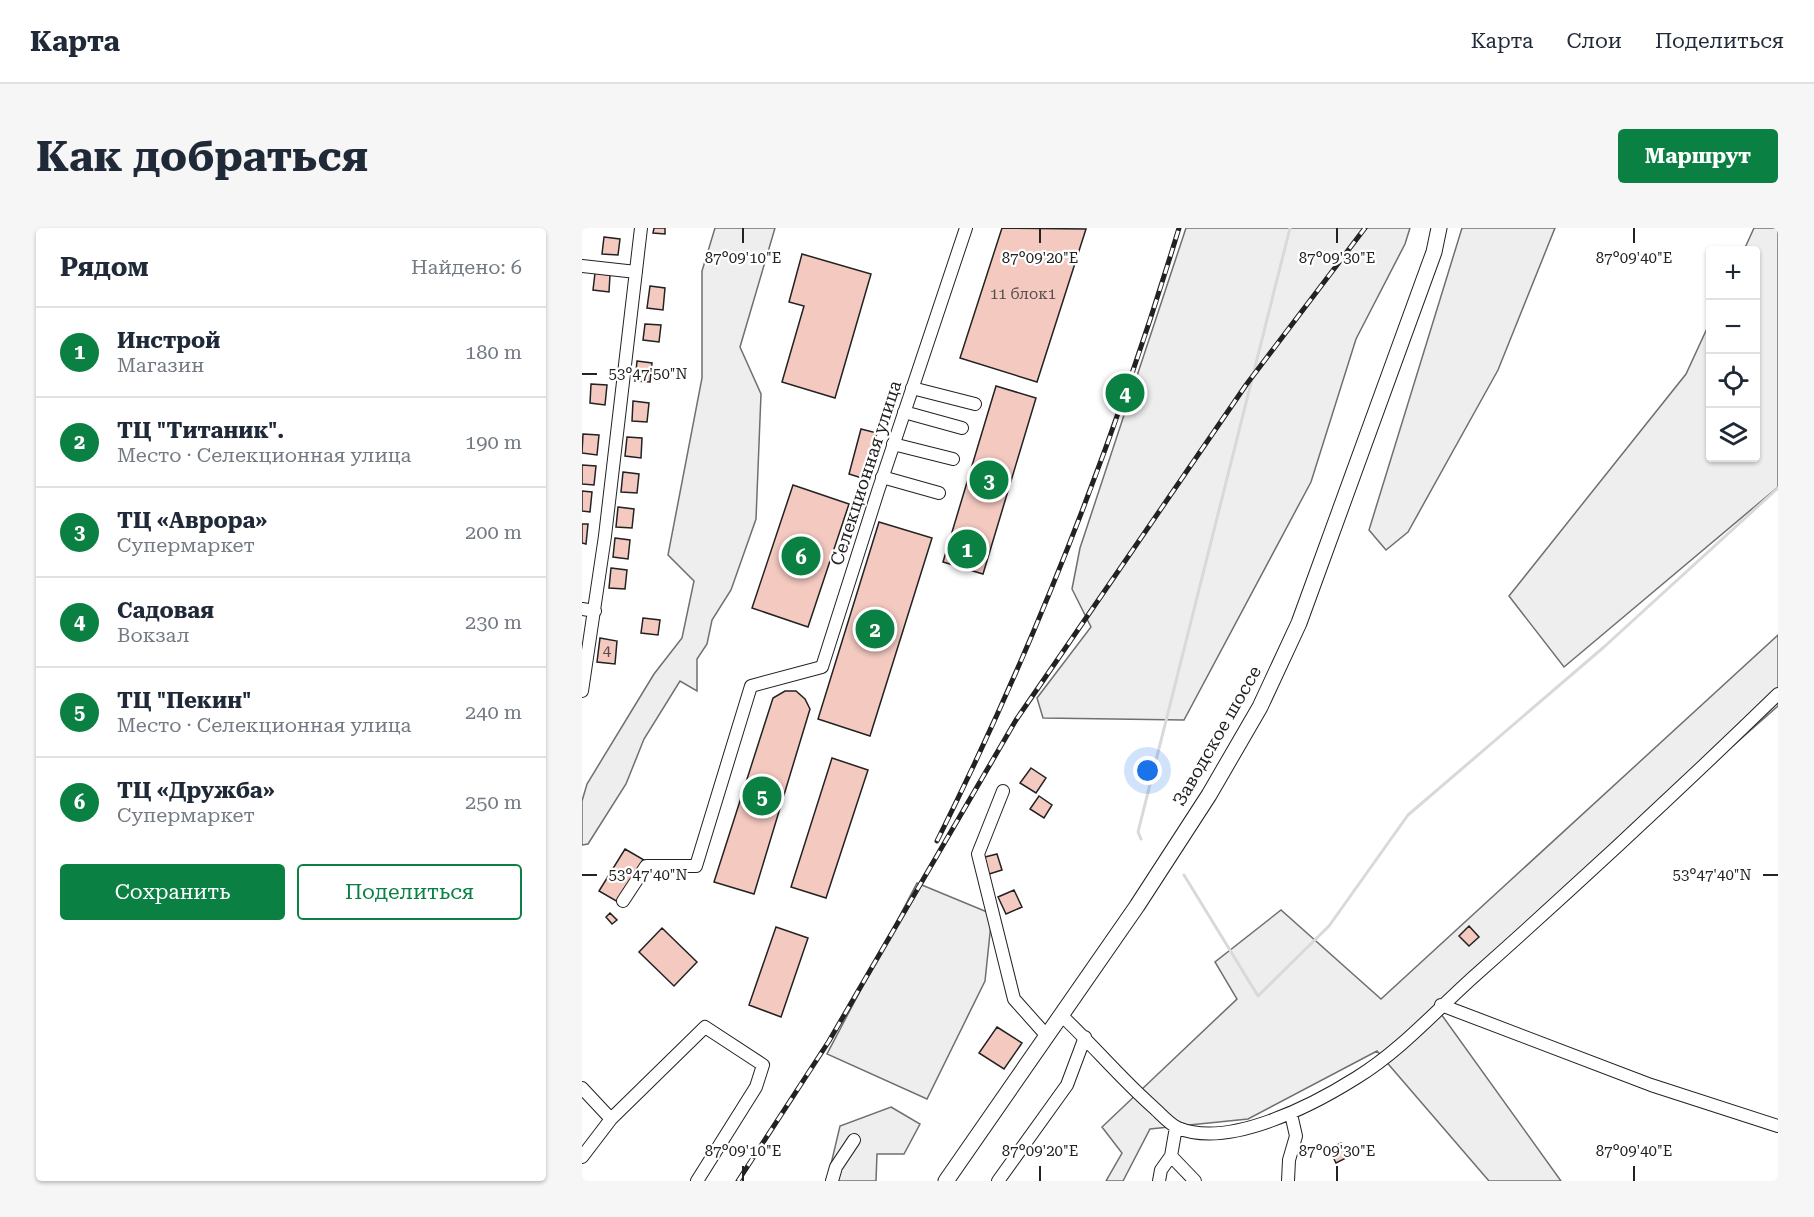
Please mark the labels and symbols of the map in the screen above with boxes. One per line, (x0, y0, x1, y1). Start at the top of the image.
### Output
text: 87°09'10"E (705, 249, 781, 267)
text: 87°09'20"E (1002, 249, 1078, 267)
text: 87°09'30"E (1299, 249, 1375, 267)
text: 87°09'40"E (1596, 249, 1672, 267)
house number: 11 блок1 (990, 285, 1056, 303)
text: 53°47'50"N (608, 365, 688, 383)
pin: 4 (1106, 370, 1144, 416)
street label: Селекционная улица (826, 377, 905, 568)
pin: 3 (970, 458, 1008, 502)
pin: 1 (948, 526, 986, 572)
pin: 6 (782, 534, 820, 578)
pin: 2 (856, 606, 894, 652)
house number: 4 (603, 642, 612, 660)
street label: Заводское шоссе (1168, 662, 1265, 809)
your location (1133, 756, 1162, 785)
pin: 5 (742, 774, 782, 818)
text: 53°47'40"N (608, 866, 688, 884)
text: 53°47'40"N (1672, 866, 1752, 884)
text: 87°09'10"E (705, 1142, 781, 1160)
text: 87°09'20"E (1002, 1142, 1078, 1160)
text: 87°09'30"E (1299, 1142, 1375, 1160)
text: 87°09'40"E (1596, 1142, 1672, 1160)

